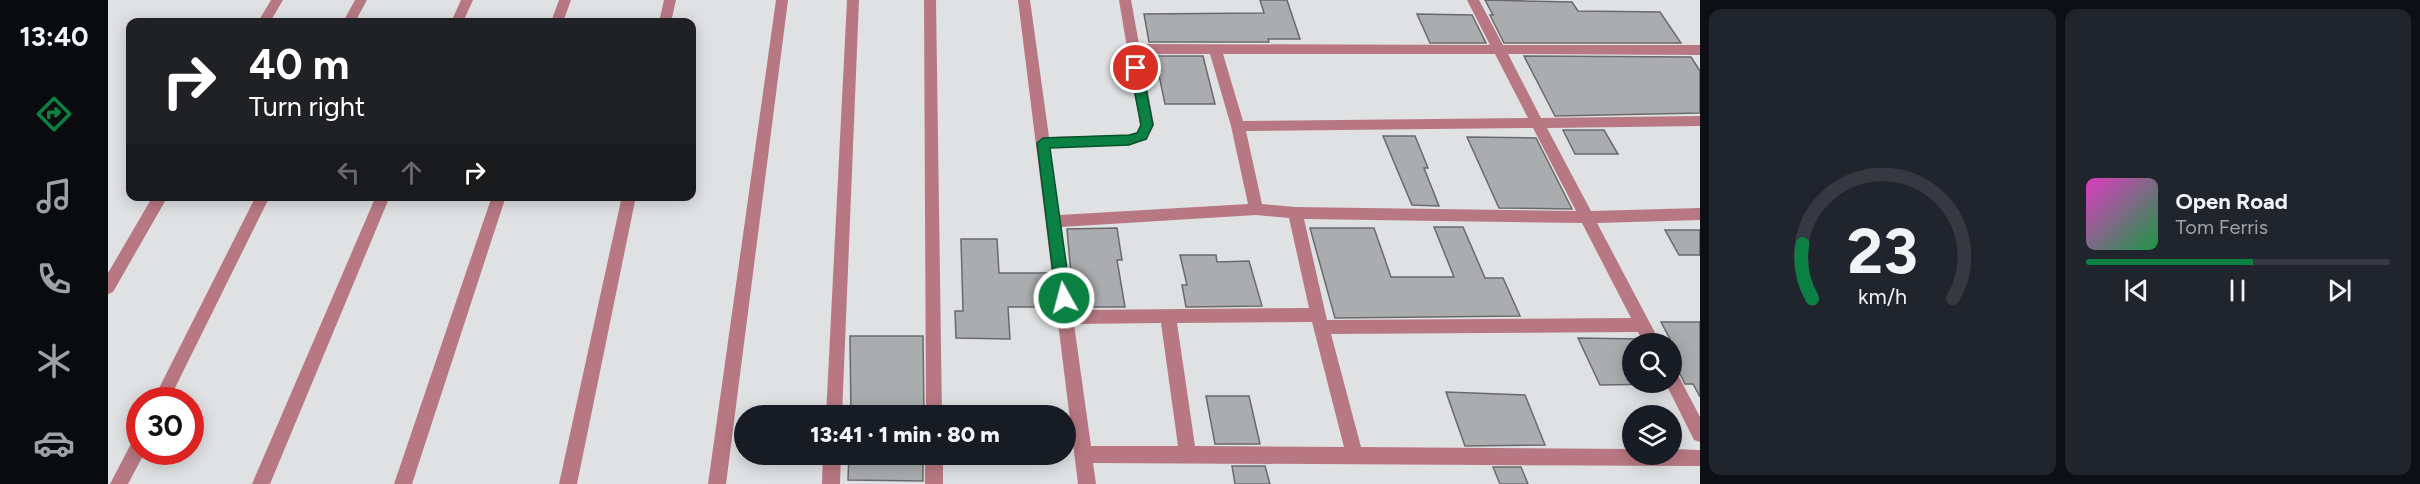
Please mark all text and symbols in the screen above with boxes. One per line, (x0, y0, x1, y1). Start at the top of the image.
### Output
text: 13:40 (19, 20, 89, 53)
text: 40 m (249, 39, 349, 90)
icon: right (150, 42, 228, 120)
pin (1110, 42, 1161, 93)
icon: arrive (1119, 51, 1152, 84)
text: Turn right (249, 90, 365, 123)
icon: directions (33, 93, 75, 135)
icon: left (332, 156, 365, 189)
icon: ahead (395, 156, 428, 189)
icon: right (458, 156, 491, 189)
icon: music (33, 175, 75, 217)
text: Open Road (2176, 188, 2288, 215)
text: 23 (1847, 214, 1918, 289)
text: Tom Ferris (2176, 215, 2268, 239)
icon: phone (33, 258, 75, 300)
position arrow (1032, 266, 1096, 330)
icon: previous (2120, 274, 2153, 307)
icon: pause (2221, 274, 2254, 307)
icon: next (2323, 274, 2356, 307)
text: km/h (1858, 284, 1907, 309)
map controls (1622, 333, 1682, 465)
button: search (1622, 333, 1682, 393)
icon: climate (33, 340, 75, 382)
speed limit sign: 30 (126, 387, 204, 465)
button: layers (1622, 405, 1682, 465)
text: 13:41 · 1 min · 80 m (810, 421, 1000, 448)
icon: car (33, 422, 75, 464)

